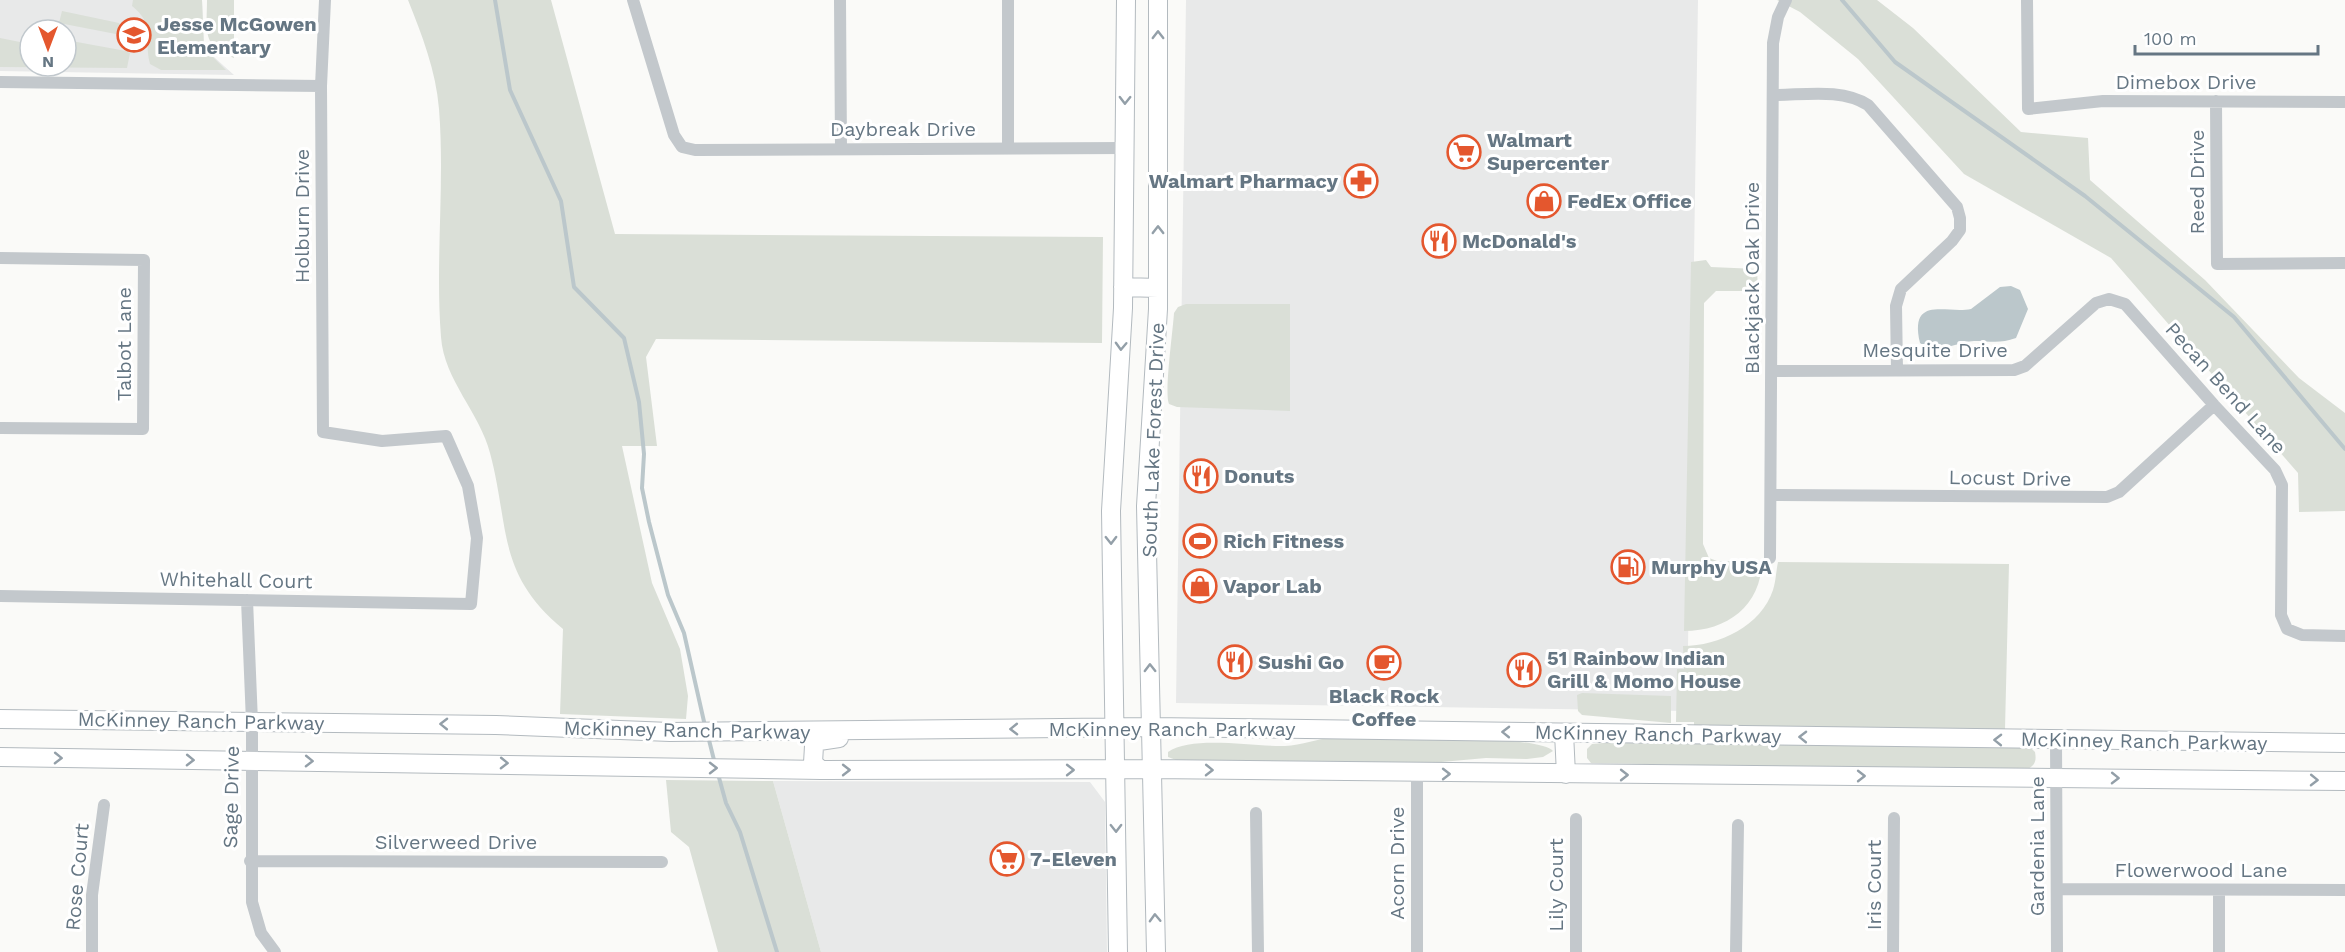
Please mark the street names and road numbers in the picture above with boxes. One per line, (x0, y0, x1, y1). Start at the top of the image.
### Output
street label: Dimebox Drive (2115, 70, 2257, 94)
street label: Daybreak Drive (830, 117, 976, 141)
street label: Reed Drive (2185, 129, 2209, 235)
street label: Holburn Drive (290, 149, 314, 283)
street label: Blackjack Oak Drive (1740, 182, 1764, 374)
street label: Talbot Lane (112, 287, 136, 401)
street label: Pecan Bend Lane (2161, 317, 2291, 459)
street label: South Lake Forest Drive (1137, 322, 1169, 558)
street label: Mesquite Drive (1862, 338, 2008, 362)
street label: Locust Drive (1948, 465, 2072, 491)
street label: Whitehall Court (159, 567, 313, 593)
street label: McKinney Ranch Parkway (77, 707, 325, 735)
street label: McKinney Ranch Parkway (563, 716, 811, 744)
street label: McKinney Ranch Parkway (1049, 717, 1296, 741)
street label: McKinney Ranch Parkway (1534, 720, 1782, 748)
street label: McKinney Ranch Parkway (2020, 727, 2268, 755)
street label: Sage Drive (218, 745, 244, 849)
street label: Gardenia Lane (2025, 776, 2049, 916)
street label: Acorn Drive (1385, 806, 1409, 920)
street label: Rose Court (60, 822, 94, 932)
street label: Silverweed Drive (375, 830, 537, 854)
street label: Lily Court (1544, 838, 1568, 932)
street label: Iris Court (1862, 839, 1886, 930)
street label: Flowerwood Lane (2114, 858, 2288, 882)

